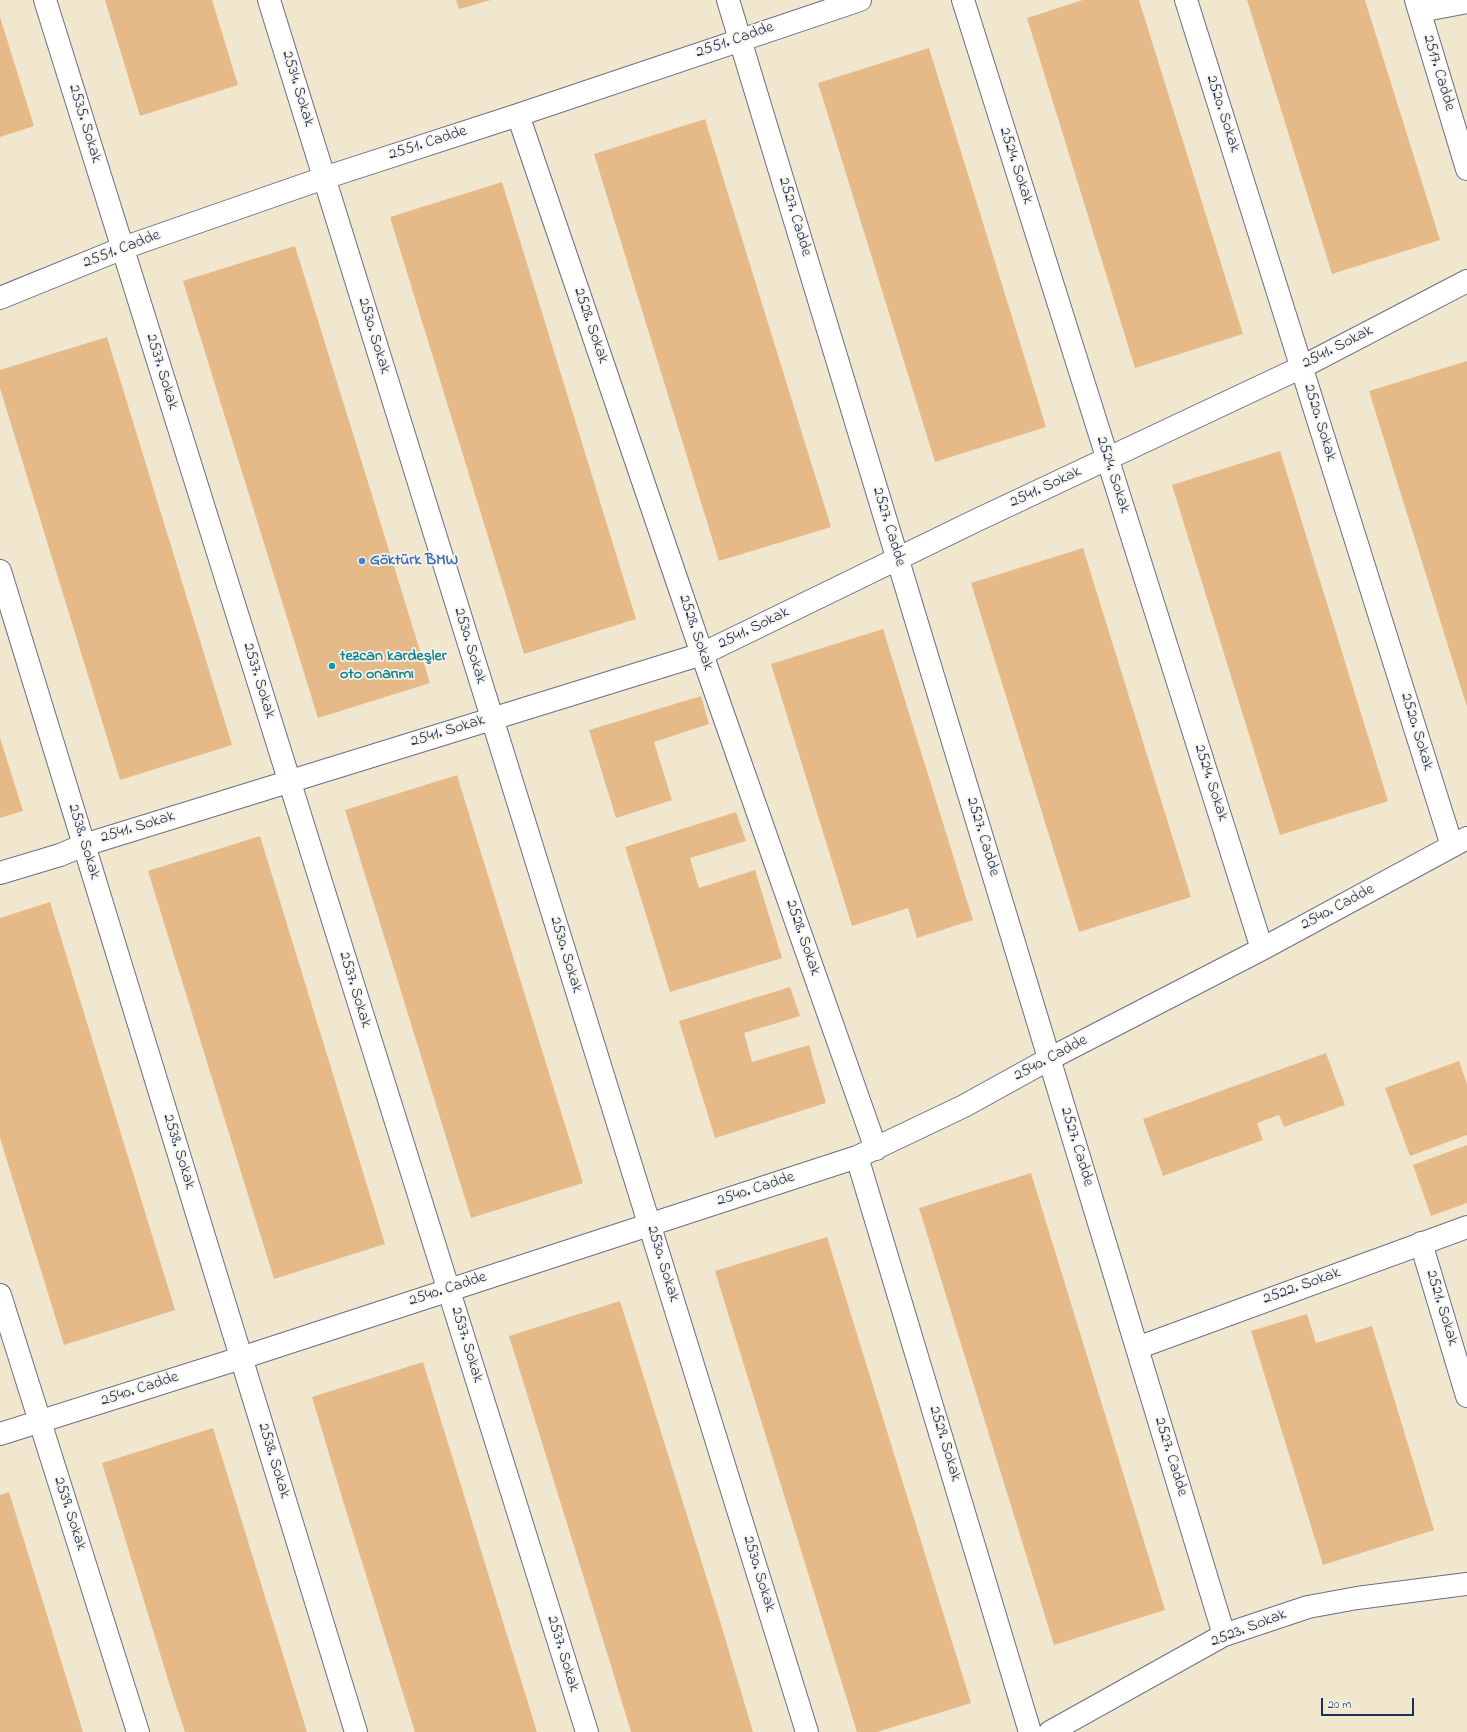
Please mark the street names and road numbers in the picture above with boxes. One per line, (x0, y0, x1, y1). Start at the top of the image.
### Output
street label: 2551. Cadde (693, 19, 777, 63)
street label: 2517. Cadde (1417, 33, 1459, 113)
street label: 2534. Sokak (276, 49, 318, 129)
street label: 2520. Sokak (1201, 73, 1243, 155)
street label: 2535. Sokak (63, 83, 105, 165)
street label: 2551. Cadde (386, 122, 470, 166)
street label: 2524. Sokak (994, 125, 1036, 207)
street label: 2527. Cadde (773, 175, 815, 259)
street label: 2551. Cadde (81, 226, 163, 274)
street label: 2528. Sokak (568, 285, 612, 367)
street label: 2530. Sokak (352, 296, 394, 376)
street label: 2541. Sokak (1299, 322, 1377, 374)
street label: 2537. Sokak (140, 332, 182, 412)
street label: 2520. Sokak (1298, 382, 1340, 464)
street label: 2524. Sokak (1091, 434, 1133, 516)
street label: 2541. Sokak (1007, 463, 1085, 513)
street label: 2527. Cadde (867, 485, 909, 569)
street label: 2528. Sokak (673, 592, 717, 674)
street label: 2541. Sokak (715, 604, 793, 654)
street label: 2530. Sokak (448, 606, 490, 686)
street label: 2537. Sokak (237, 641, 279, 721)
street label: 2520. Sokak (1395, 691, 1437, 773)
street label: 2541. Sokak (408, 712, 488, 752)
street label: 2524. Sokak (1189, 742, 1231, 824)
street label: 2527. Cadde (961, 795, 1003, 879)
street label: 2538. Sokak (62, 802, 104, 882)
street label: 2541. Sokak (98, 808, 178, 848)
street label: 2540. Cadde (1298, 881, 1378, 935)
street label: 2528. Sokak (780, 897, 824, 979)
street label: 2530. Sokak (544, 915, 586, 995)
street label: 2537. Sokak (333, 950, 375, 1030)
street label: 2540. Cadde (1011, 1032, 1091, 1086)
street label: 2527. Cadde (1055, 1105, 1097, 1189)
street label: 2538. Sokak (157, 1112, 199, 1192)
street label: 2540. Cadde (715, 1168, 797, 1212)
street label: 2530. Sokak (641, 1224, 683, 1304)
street label: 2522. Sokak (1261, 1264, 1343, 1310)
street label: 2540. Cadde (407, 1268, 489, 1312)
street label: 2521. Sokak (1420, 1268, 1462, 1348)
street label: 2537. Sokak (445, 1305, 487, 1385)
street label: 2540. Cadde (99, 1368, 181, 1412)
street label: 2529. Sokak (923, 1404, 965, 1484)
street label: 2527. Cadde (1149, 1415, 1191, 1499)
street label: 2538. Sokak (252, 1421, 294, 1501)
street label: 2539. Sokak (48, 1475, 90, 1553)
street label: 2530. Sokak (737, 1534, 779, 1614)
street label: 2523. Sokak (1208, 1606, 1290, 1652)
street label: 2537. Sokak (541, 1614, 583, 1694)

